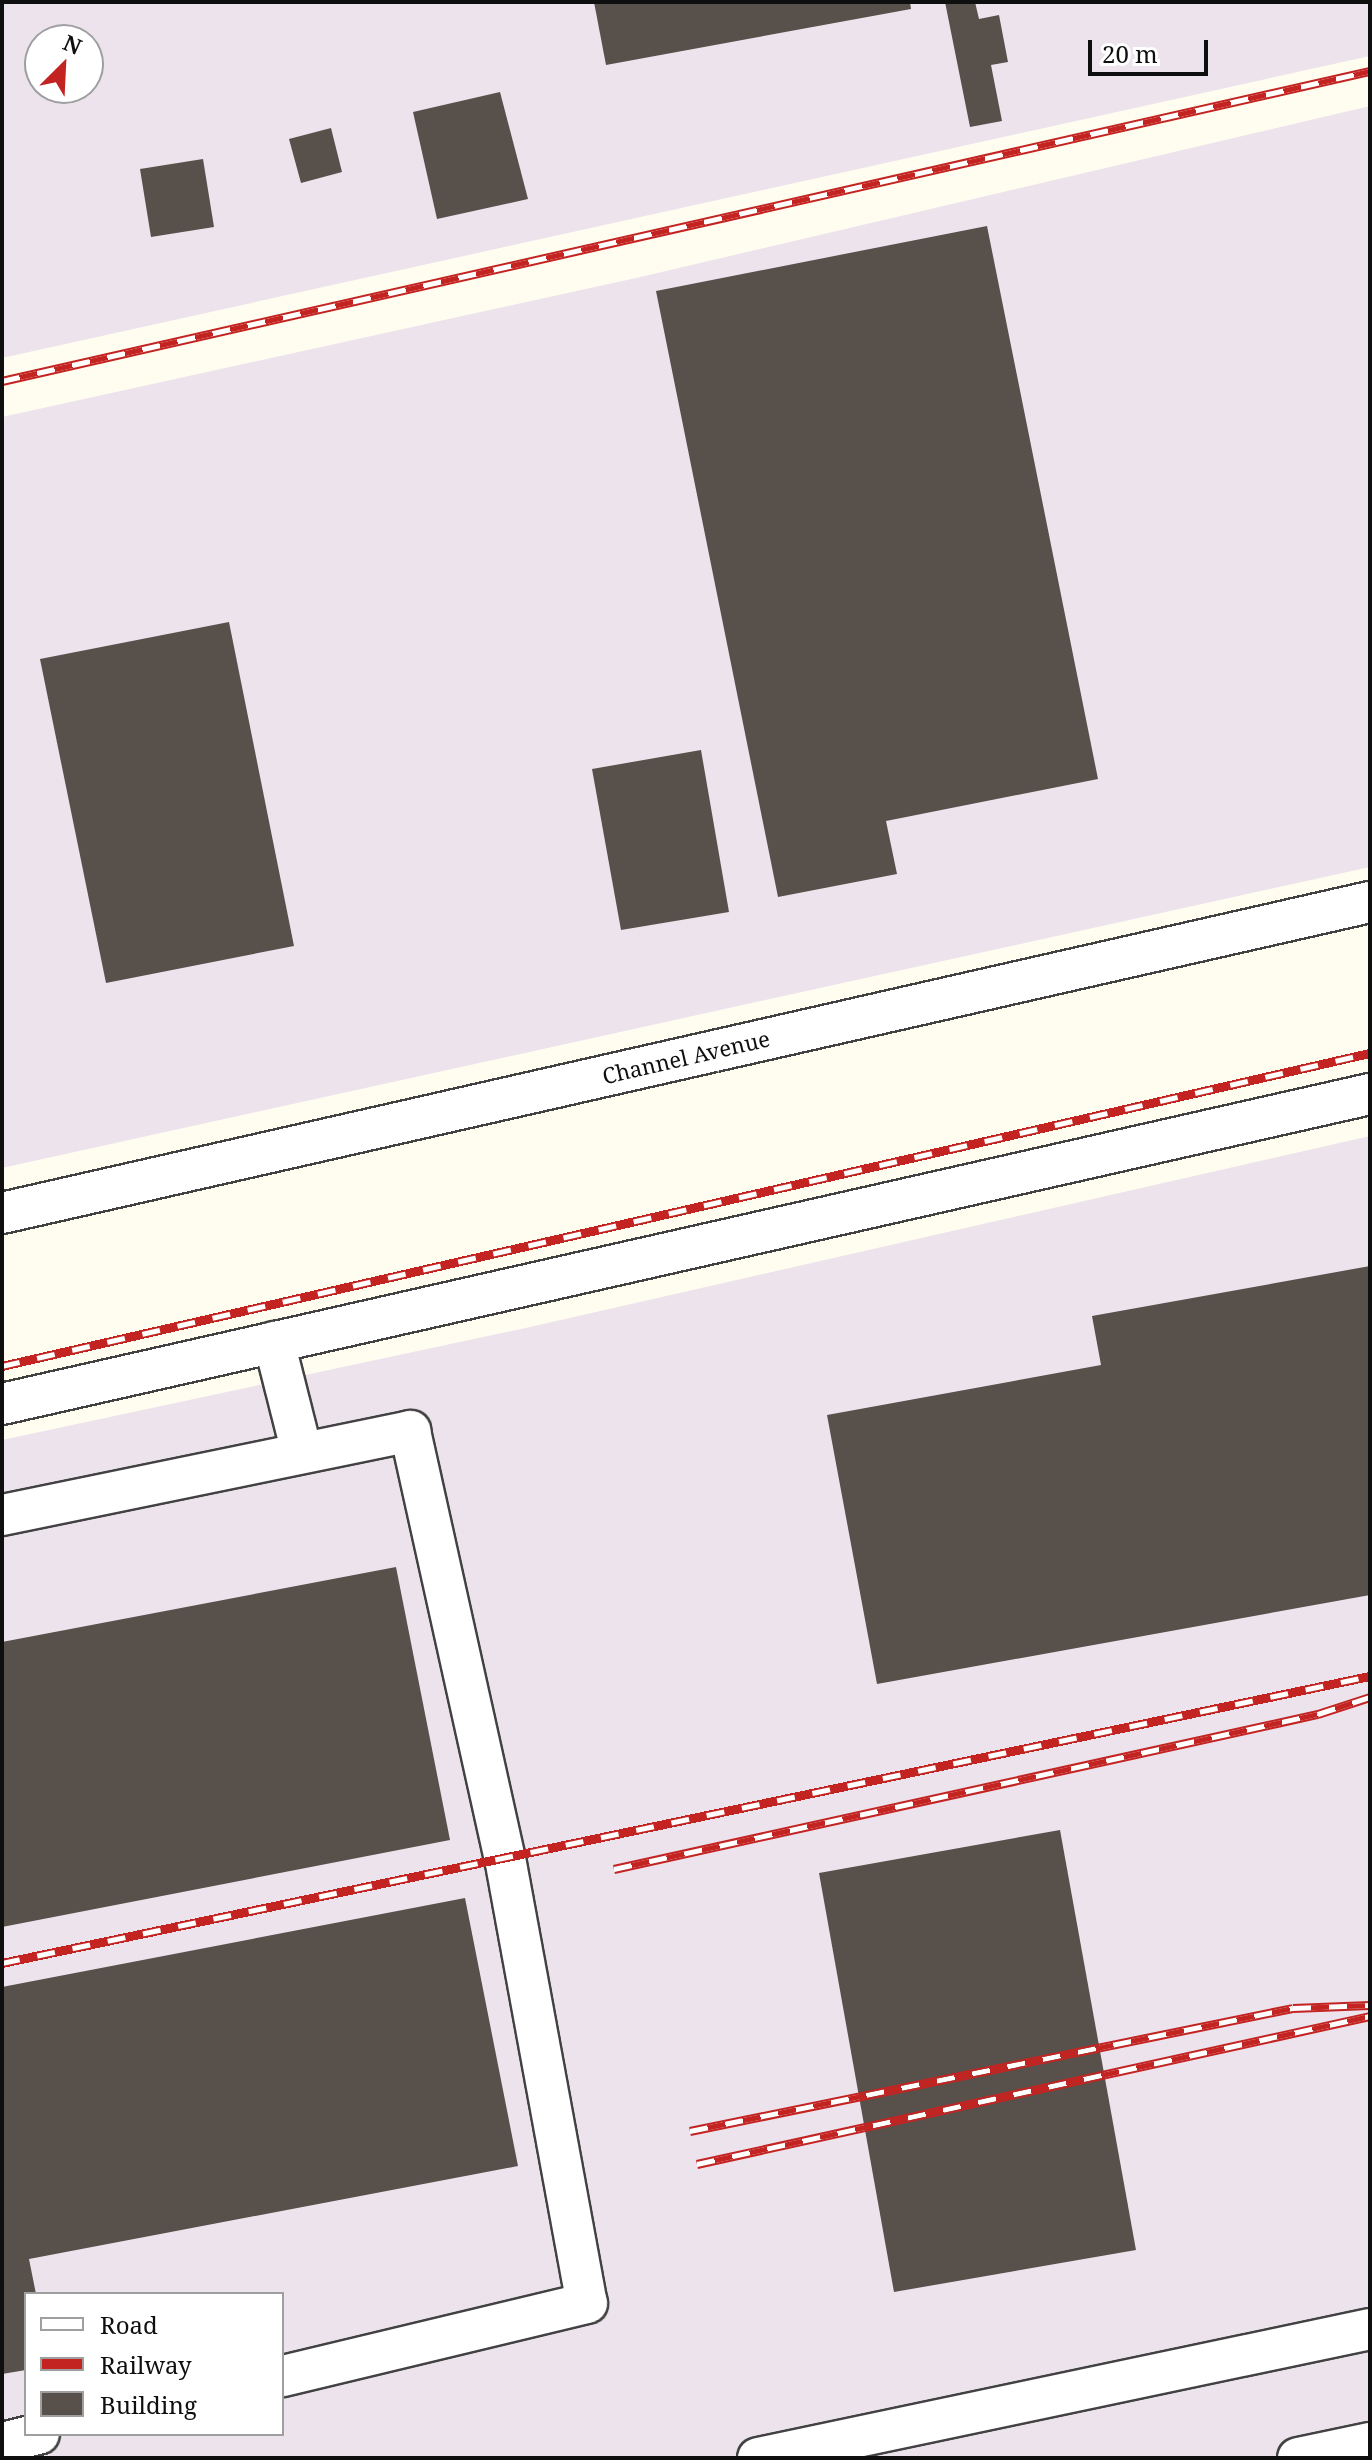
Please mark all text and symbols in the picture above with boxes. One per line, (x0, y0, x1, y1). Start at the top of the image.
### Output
north arrow (24, 24, 104, 104)
scale bar (1092, 24, 1212, 74)
text: N (59, 27, 87, 61)
text: 20 m (1102, 37, 1158, 70)
street label: Channel Avenue (600, 1025, 772, 1089)
legend (24, 2292, 284, 2436)
text: Road (100, 2308, 158, 2341)
text: Railway (100, 2348, 192, 2381)
text: Building (100, 2388, 197, 2421)

